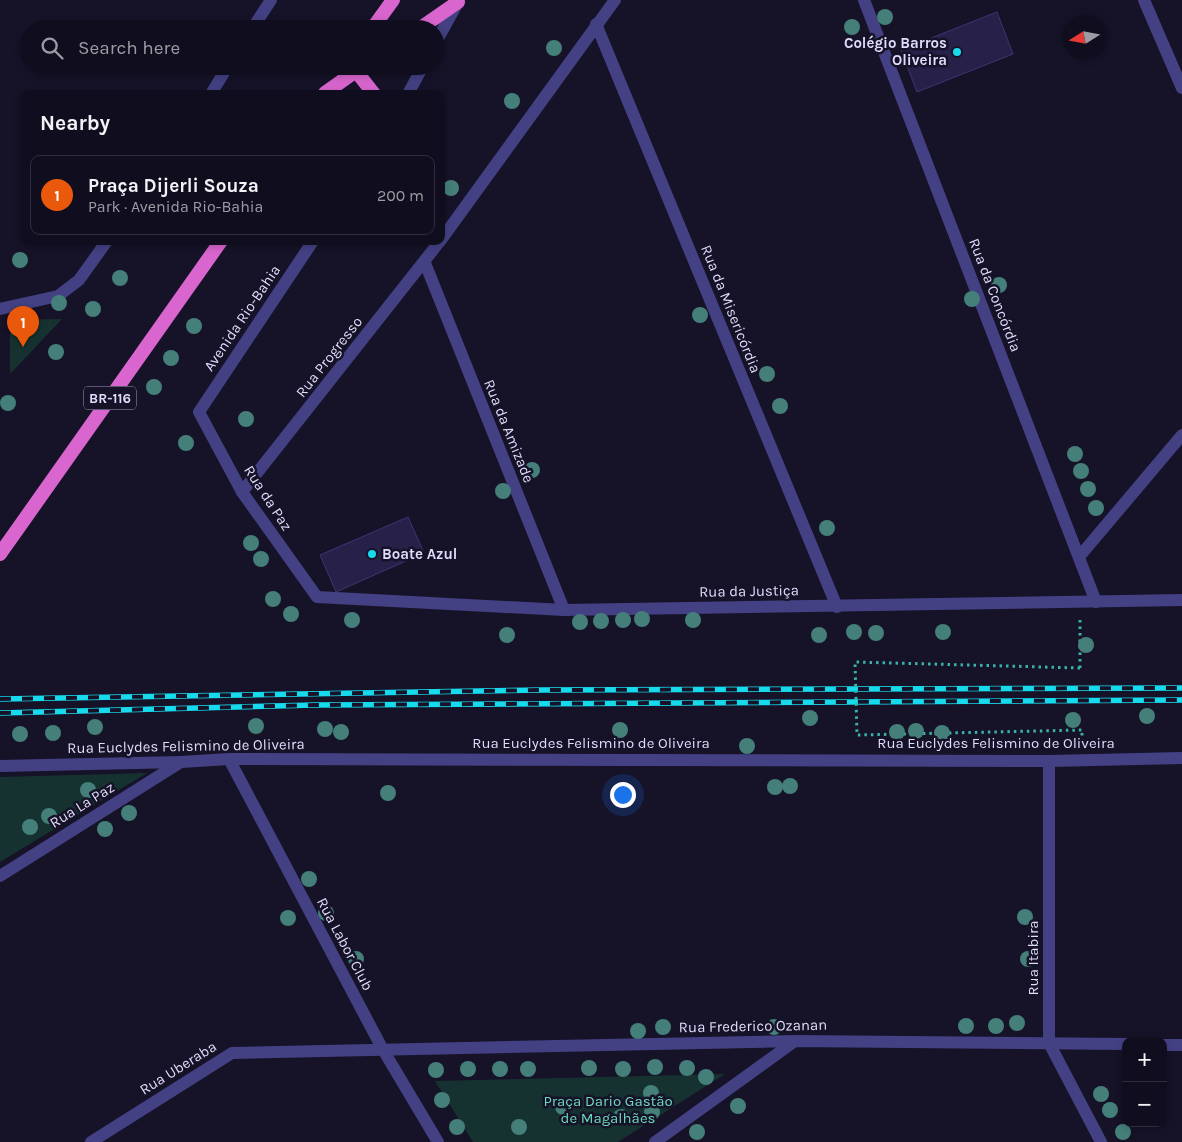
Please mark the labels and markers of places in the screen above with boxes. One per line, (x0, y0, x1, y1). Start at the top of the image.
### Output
place label: Colégio Barros Oliveira (844, 34, 947, 69)
marker: Colégio Barros Oliveira (951, 46, 963, 58)
pin: 1 (7, 306, 39, 347)
place label: Boate Azul (382, 545, 457, 563)
marker: Boate Azul (366, 548, 378, 560)

